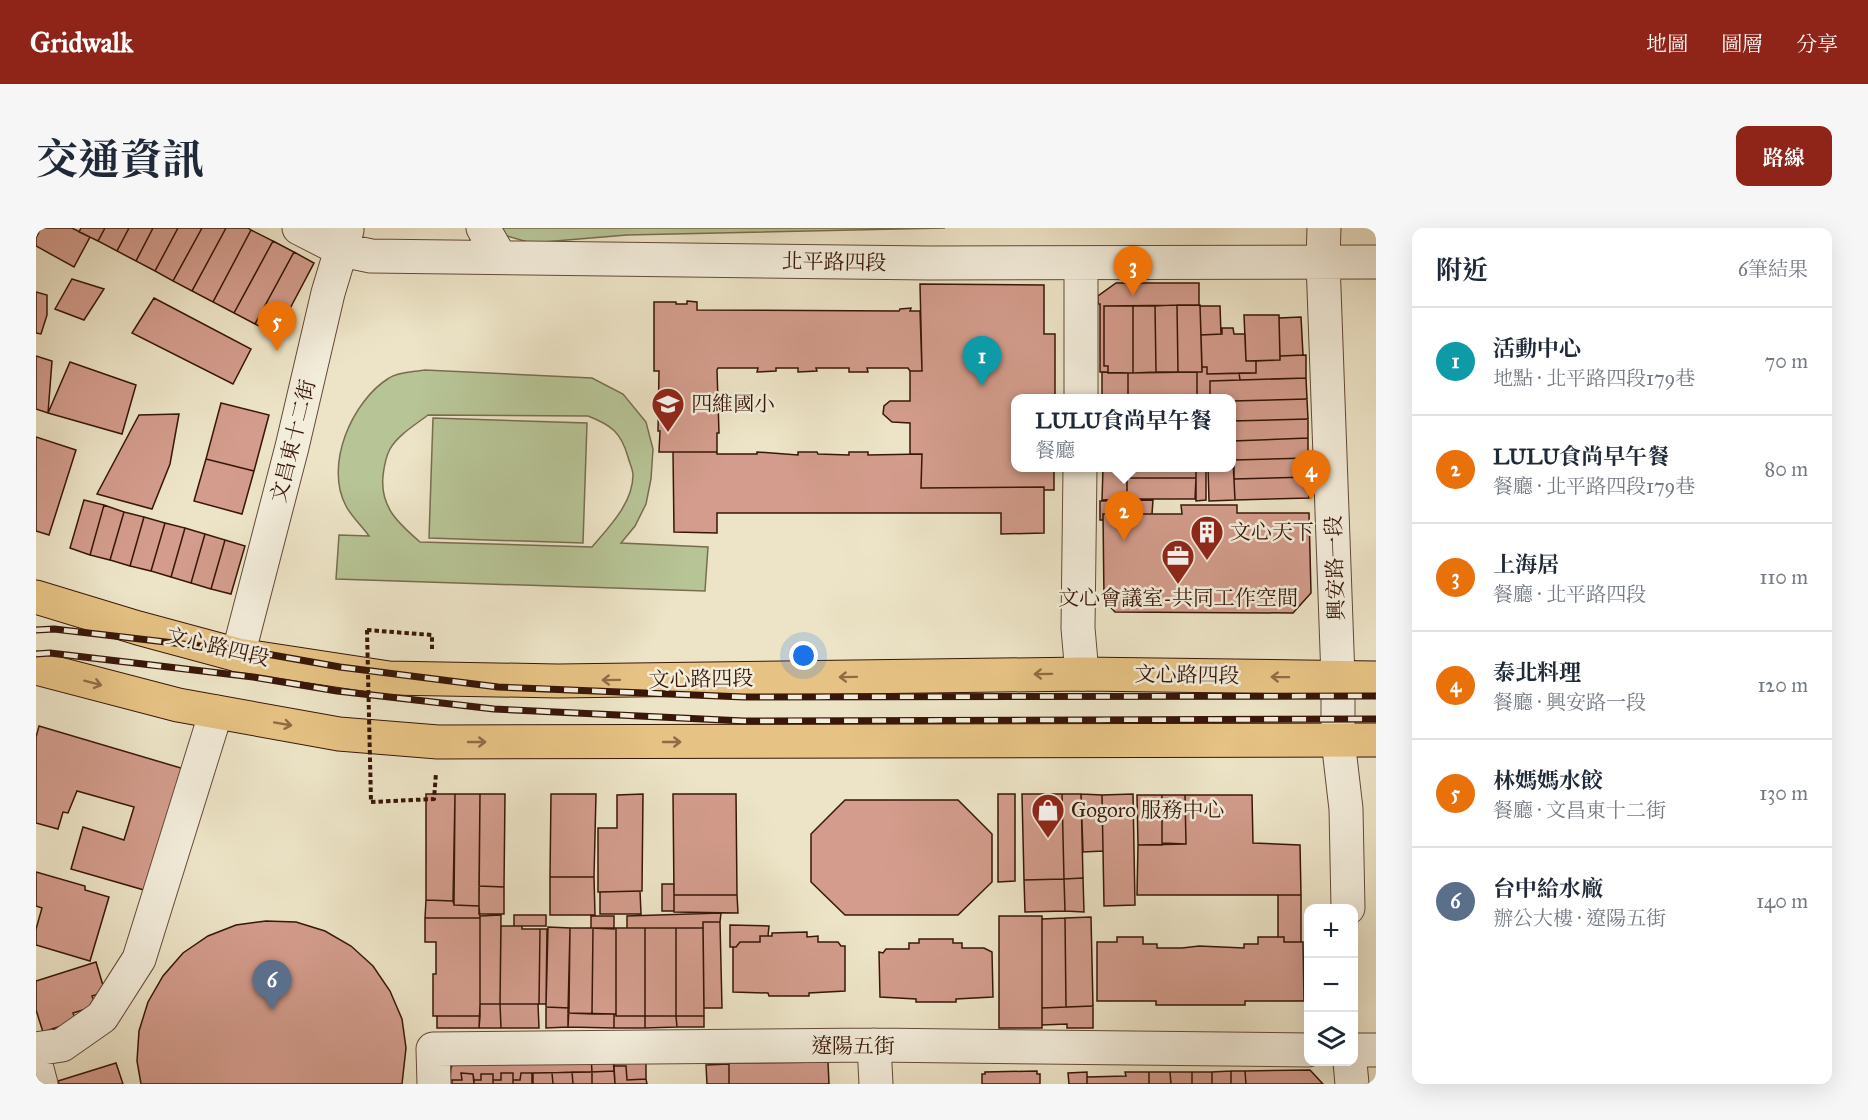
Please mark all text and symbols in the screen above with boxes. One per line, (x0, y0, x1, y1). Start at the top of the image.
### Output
text: Gridwalk (30, 25, 133, 60)
text: 地圖 (1646, 31, 1688, 57)
text: 圖層 (1721, 31, 1763, 57)
text: 分享 (1796, 31, 1838, 57)
button: 路線 (1736, 126, 1832, 186)
text: 交通資訊 (36, 134, 204, 186)
pin: 3 (1114, 247, 1152, 296)
street label: 北平路四段 (781, 248, 887, 276)
text: 附近 (1436, 254, 1488, 286)
text: 6筆結果 (1738, 257, 1808, 281)
pin: 5 (258, 302, 296, 351)
text: 活動中心 (1493, 335, 1581, 362)
pin: 1 (962, 336, 1002, 386)
text: 1 (1452, 349, 1459, 373)
text: 70 m (1765, 349, 1808, 373)
text: 地點 · 北平路四段179巷 (1493, 366, 1695, 390)
street label: 文昌東十二街 (265, 377, 321, 505)
school or university icon: 四維國小 (650, 386, 686, 433)
place label: 四維國小 (691, 391, 775, 417)
popup (1011, 394, 1236, 472)
text: LULU食尚早午餐 (1035, 407, 1212, 434)
text: 餐廳 (1035, 438, 1075, 462)
text: LULU食尚早午餐 (1493, 443, 1669, 470)
pin: 4 (1292, 450, 1330, 500)
text: 2 (1451, 457, 1460, 481)
text: 80 m (1765, 457, 1808, 481)
text: 餐廳 · 北平路四段179巷 (1493, 474, 1695, 498)
pin: 2 (1104, 492, 1144, 541)
building icon: 文心天下 (1189, 514, 1225, 561)
street label: 興安路一段 (1320, 515, 1350, 621)
place label: 文心天下 (1230, 519, 1314, 545)
office icon: 文心會議室-共同工作空間 (1160, 538, 1196, 585)
text: 上海居 (1493, 551, 1559, 578)
text: 3 (1452, 565, 1460, 589)
text: 110 m (1760, 565, 1808, 589)
text: 餐廳 · 北平路四段 (1493, 582, 1646, 606)
place label: 文心會議室-共同工作空間 (1058, 585, 1298, 611)
street label: 文心路四段 (164, 623, 272, 671)
your location (789, 641, 818, 670)
text: 泰北料理 (1493, 659, 1581, 686)
street label: 文心路四段 (1134, 661, 1240, 689)
street label: 文心路四段 (648, 665, 754, 693)
one-way arrow (1034, 668, 1054, 680)
one-way arrow (839, 671, 859, 683)
one-way arrow (1270, 671, 1290, 683)
text: 4 (1450, 673, 1461, 697)
text: 120 m (1757, 673, 1808, 697)
one-way arrow (602, 674, 622, 686)
one-way arrow (83, 678, 102, 690)
text: 餐廳 · 興安路一段 (1493, 690, 1646, 714)
one-way arrow (273, 719, 293, 730)
one-way arrow (466, 736, 486, 748)
one-way arrow (661, 736, 681, 748)
text: 林媽媽水餃 (1493, 767, 1603, 794)
text: 5 (1451, 781, 1460, 805)
text: 130 m (1759, 781, 1808, 805)
shop icon: Gogoro 服務中心 (1030, 792, 1066, 839)
place label: Gogoro 服務中心 (1071, 797, 1225, 823)
text: 餐廳 · 文昌東十二街 (1493, 798, 1666, 822)
text: 台中給水廠 (1493, 875, 1603, 902)
text: 6 (1450, 889, 1461, 913)
text: 140 m (1756, 889, 1808, 913)
map controls (1304, 904, 1358, 1066)
button: + (1304, 904, 1358, 958)
text: 辦公大樓 · 遼陽五街 (1493, 906, 1666, 930)
button: − (1304, 958, 1358, 1012)
pin: 6 (252, 960, 292, 1010)
button: layers (1304, 1012, 1358, 1066)
street label: 遼陽五街 (811, 1033, 895, 1059)

